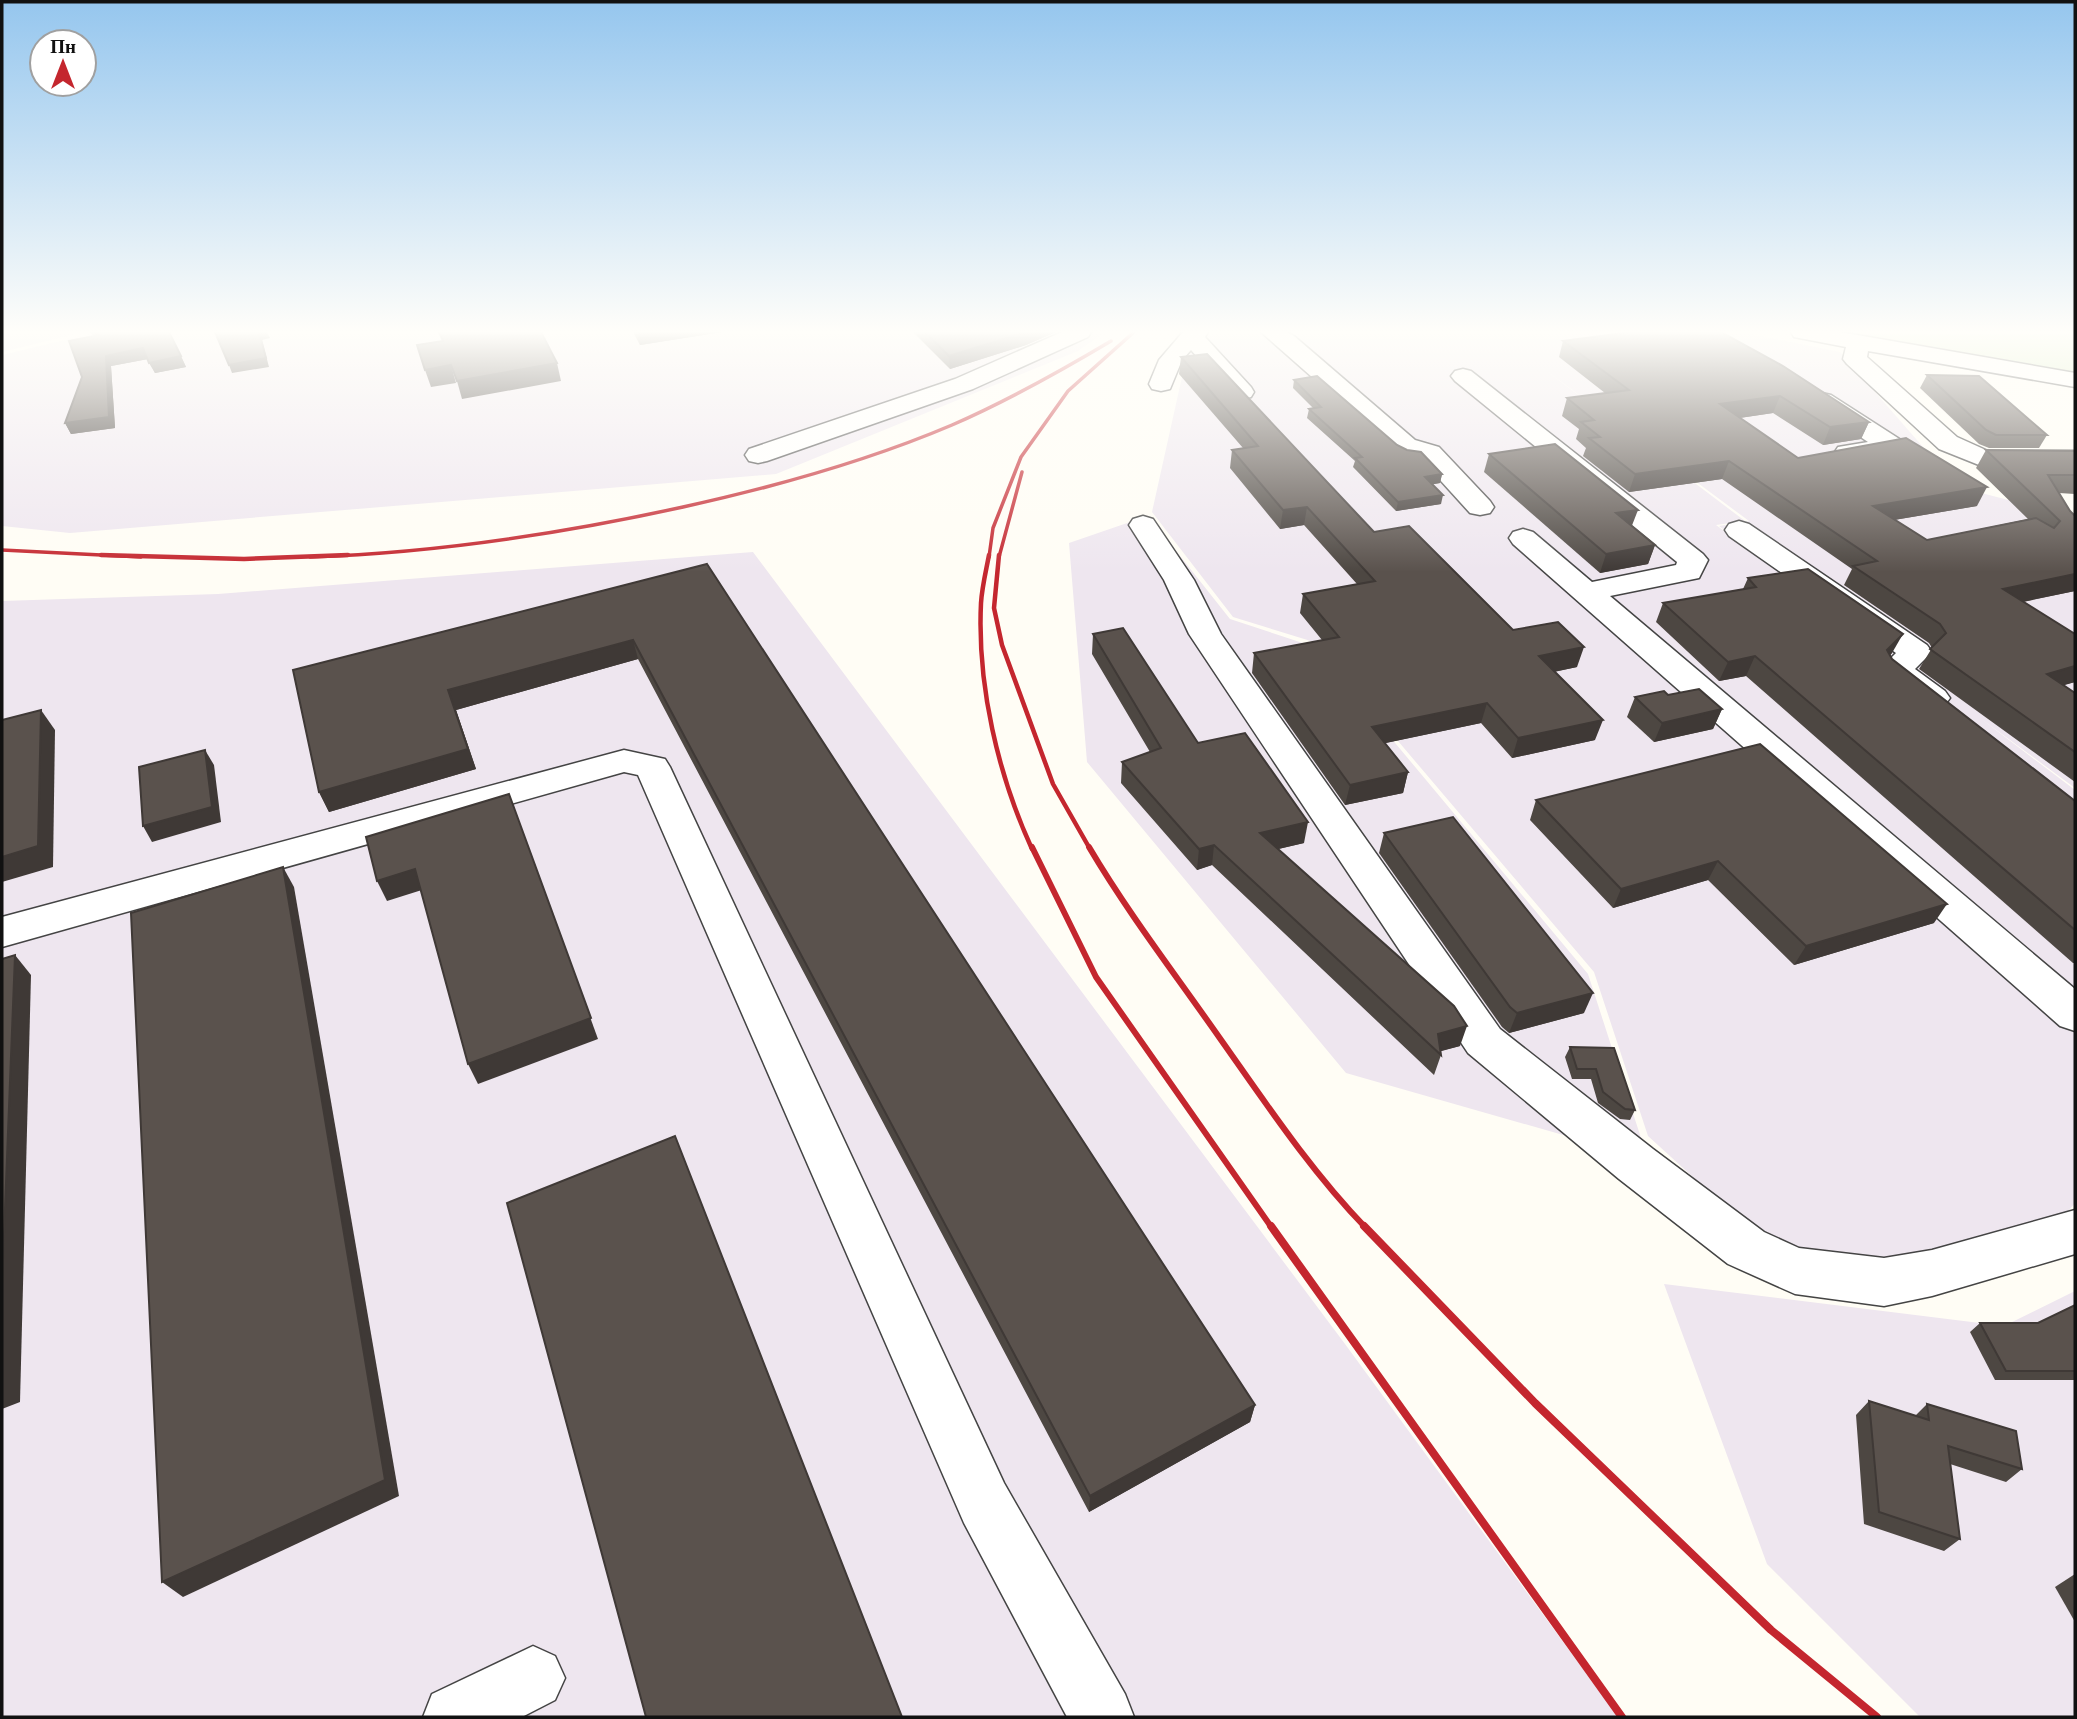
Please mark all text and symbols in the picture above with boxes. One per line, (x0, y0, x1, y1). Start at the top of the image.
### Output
north arrow (28, 28, 98, 98)
text: Пн (50, 35, 76, 58)

